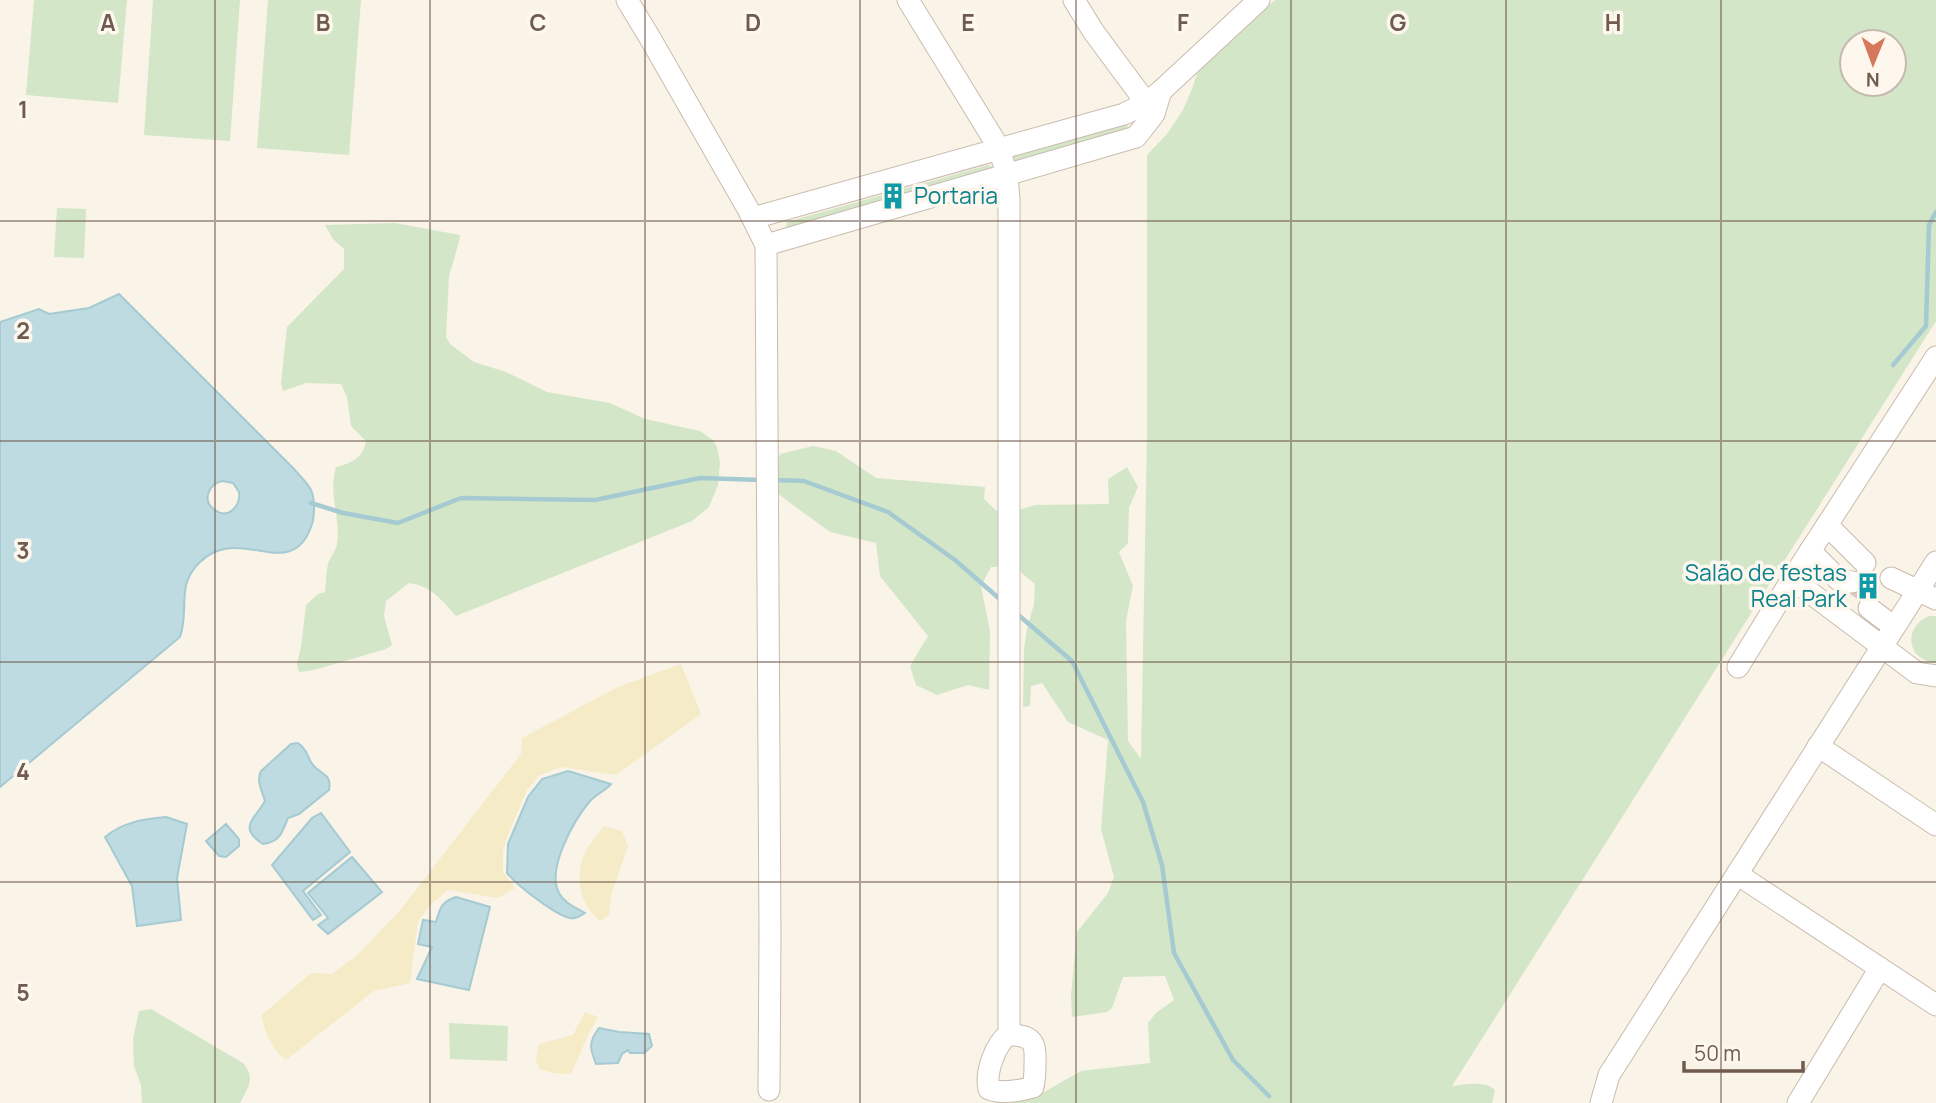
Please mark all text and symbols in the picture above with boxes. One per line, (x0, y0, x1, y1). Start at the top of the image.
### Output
text: A (100, 6, 116, 38)
text: B (316, 6, 330, 38)
text: C (530, 6, 547, 38)
text: D (745, 6, 761, 38)
text: E (961, 6, 975, 38)
text: F (1177, 6, 1189, 38)
text: G (1390, 6, 1407, 38)
text: H (1605, 6, 1621, 38)
north arrow (1838, 28, 1908, 98)
text: N (1866, 67, 1880, 93)
text: 1 (18, 93, 28, 125)
place label: Portaria (914, 179, 998, 211)
building icon: Portaria (878, 181, 908, 211)
text: 2 (16, 314, 30, 346)
text: 3 (16, 534, 30, 566)
place label: Salão de festas Real Park (1685, 556, 1848, 614)
building icon: Salão de festas Real Park (1853, 571, 1883, 601)
text: 4 (16, 755, 30, 787)
text: 5 (16, 976, 30, 1008)
scale bar (1684, 1030, 1803, 1074)
text: 50 m (1694, 1039, 1741, 1067)

